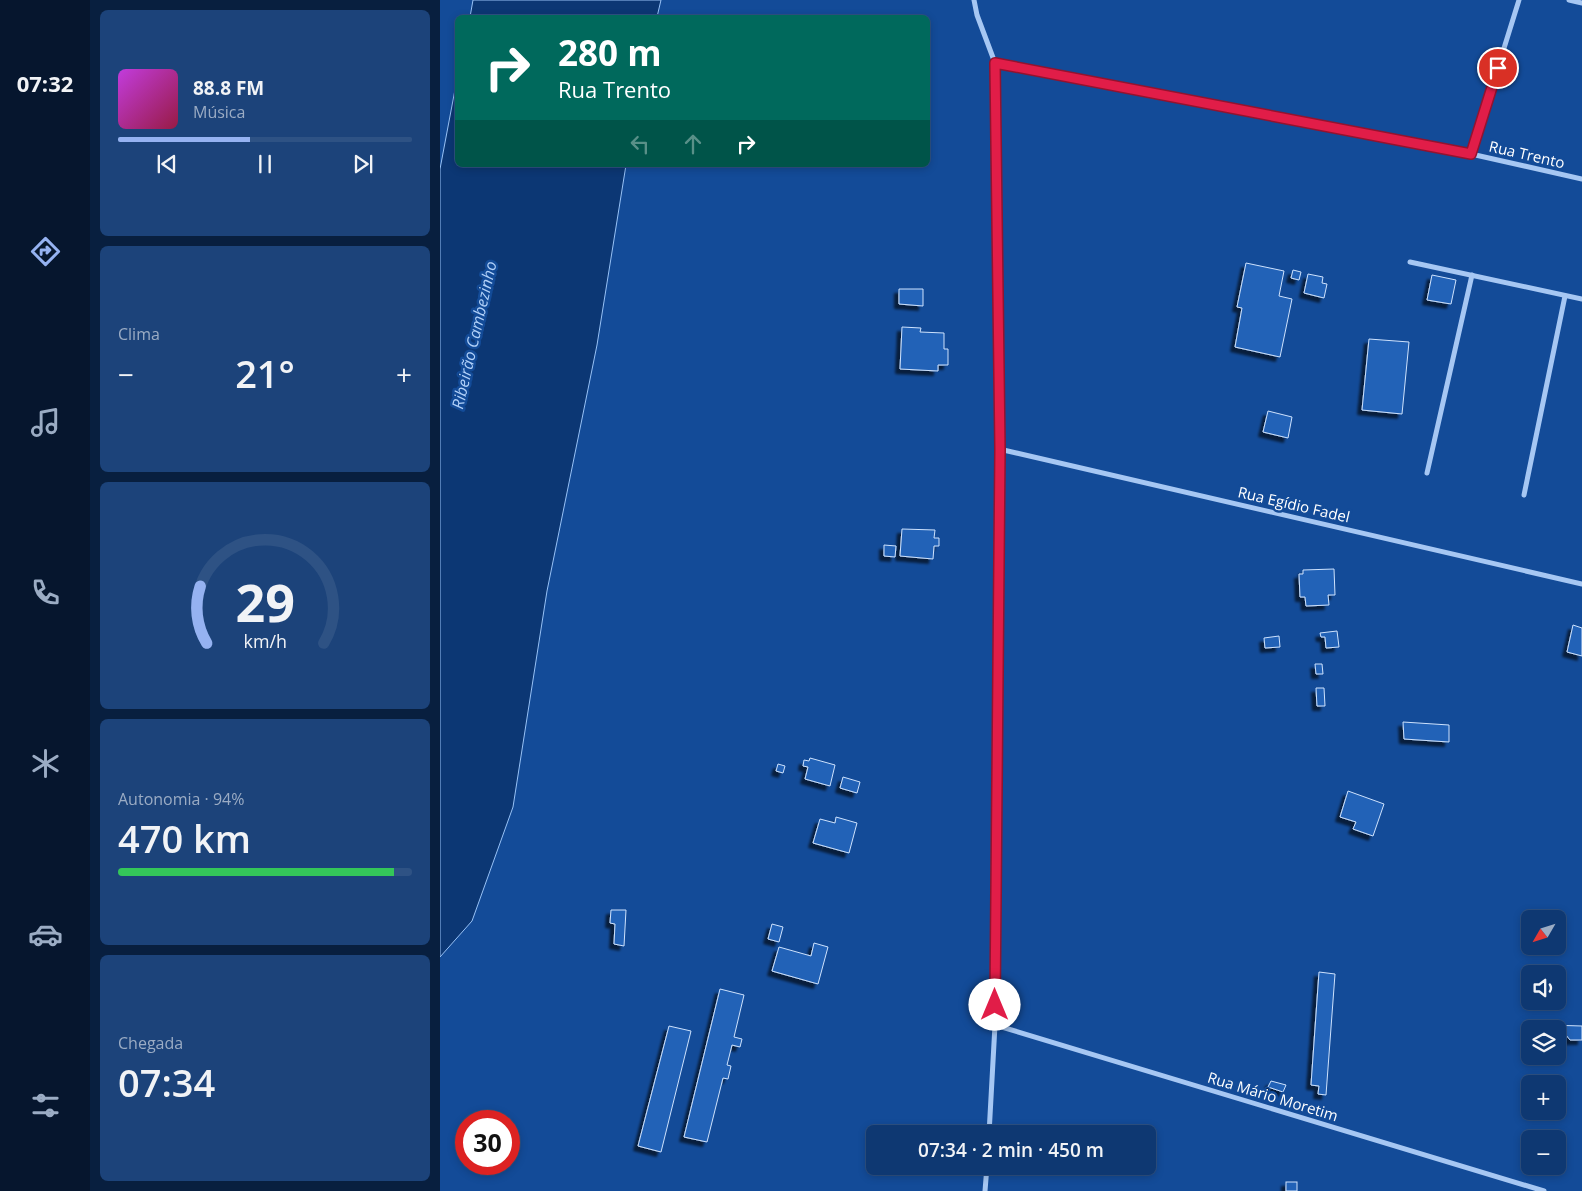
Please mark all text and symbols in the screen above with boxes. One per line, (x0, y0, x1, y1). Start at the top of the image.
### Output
text: 280 m (558, 29, 662, 76)
icon: right (475, 35, 540, 100)
pin (1477, 47, 1519, 89)
icon: arrive (1484, 54, 1512, 82)
text: 07:32 (17, 68, 73, 98)
text: Rua Trento (558, 74, 671, 104)
text: 88.8 FM (193, 75, 264, 101)
text: Música (193, 101, 245, 123)
icon: left (626, 130, 654, 158)
icon: ahead (679, 130, 707, 158)
icon: right (732, 130, 760, 158)
street label: Rua Trento (1487, 136, 1567, 172)
icon: previous (153, 150, 181, 178)
icon: pause (251, 150, 279, 178)
icon: next (349, 150, 377, 178)
icon: directions (28, 234, 63, 269)
water label: Ribeirão Cambezinho (446, 259, 502, 411)
text: Clima (118, 323, 160, 345)
text: 21° (235, 347, 295, 399)
text: − (118, 355, 134, 393)
text: + (396, 355, 412, 393)
icon: music (28, 405, 63, 440)
street label: Rua Egídio Fadel (1236, 481, 1352, 527)
text: 29 (235, 566, 295, 637)
icon: phone (28, 575, 63, 610)
text: km/h (243, 629, 287, 653)
icon: climate (28, 746, 63, 781)
text: Autonomia · 94% (118, 788, 244, 810)
text: 470 km (118, 812, 251, 864)
north arrow (1521, 910, 1566, 955)
map controls (1521, 910, 1566, 1175)
icon: car (28, 917, 63, 952)
button: sound (1521, 965, 1566, 1010)
position arrow (968, 978, 1020, 1030)
button: layers (1521, 1020, 1566, 1065)
text: Chegada (118, 1032, 183, 1054)
text: 07:34 (118, 1056, 215, 1108)
street label: Rua Mário Moretim (1205, 1067, 1341, 1125)
button: + (1521, 1075, 1566, 1120)
icon: filters (28, 1088, 63, 1123)
speed limit sign: 30 (455, 1110, 520, 1175)
button: − (1521, 1130, 1566, 1175)
text: 07:34 · 2 min · 450 m (918, 1137, 1104, 1163)

